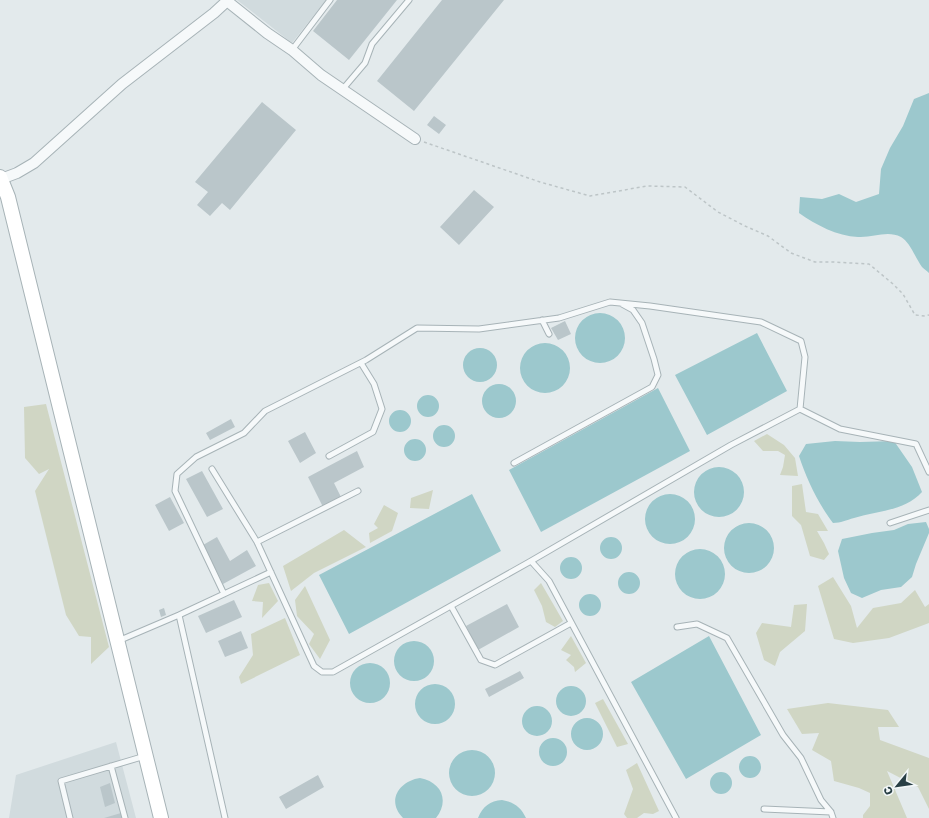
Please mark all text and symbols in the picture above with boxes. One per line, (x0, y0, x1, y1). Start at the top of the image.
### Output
north arrow (877, 766, 917, 806)
text: С (881, 784, 896, 797)

